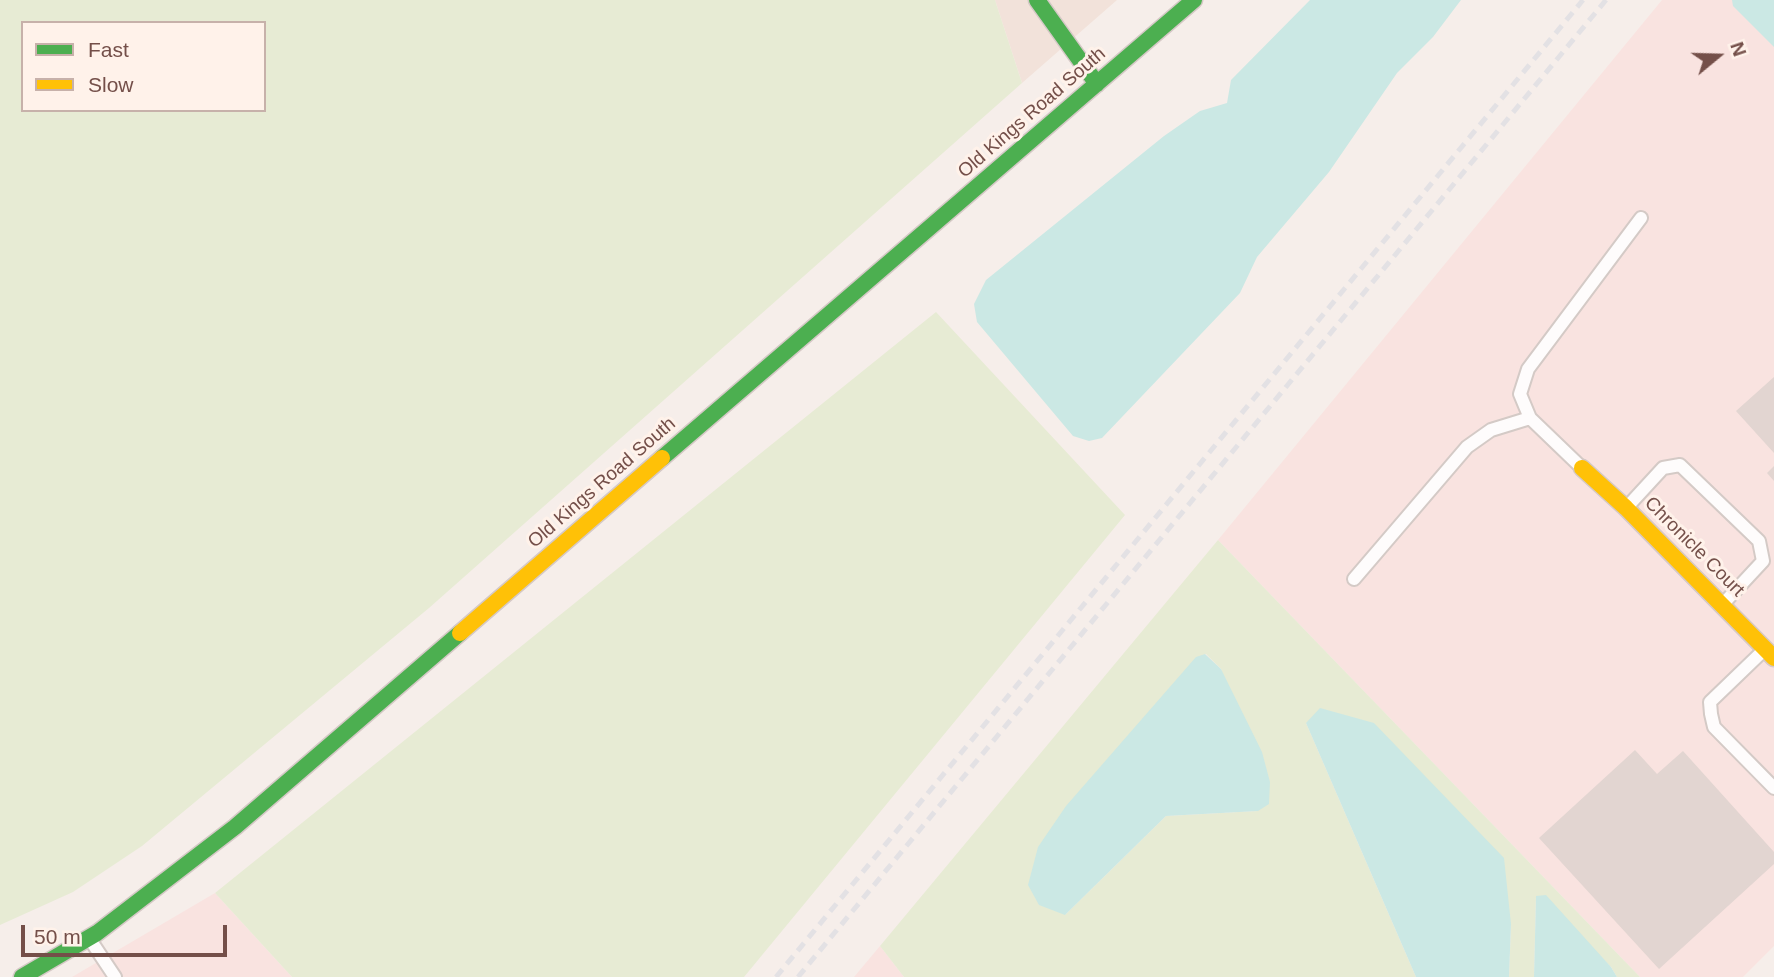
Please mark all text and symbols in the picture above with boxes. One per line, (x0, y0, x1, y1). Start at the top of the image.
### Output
legend (21, 21, 266, 112)
north arrow (1683, 21, 1753, 91)
text: Fast (88, 38, 129, 61)
text: N (1726, 39, 1750, 59)
street label: Old Kings Road South (954, 43, 1110, 183)
text: Slow (88, 73, 134, 96)
street label: Old Kings Road South (524, 413, 680, 553)
street label: Chronicle Court (1639, 492, 1749, 602)
scale bar (24, 911, 231, 955)
text: 50 m (34, 925, 81, 948)

